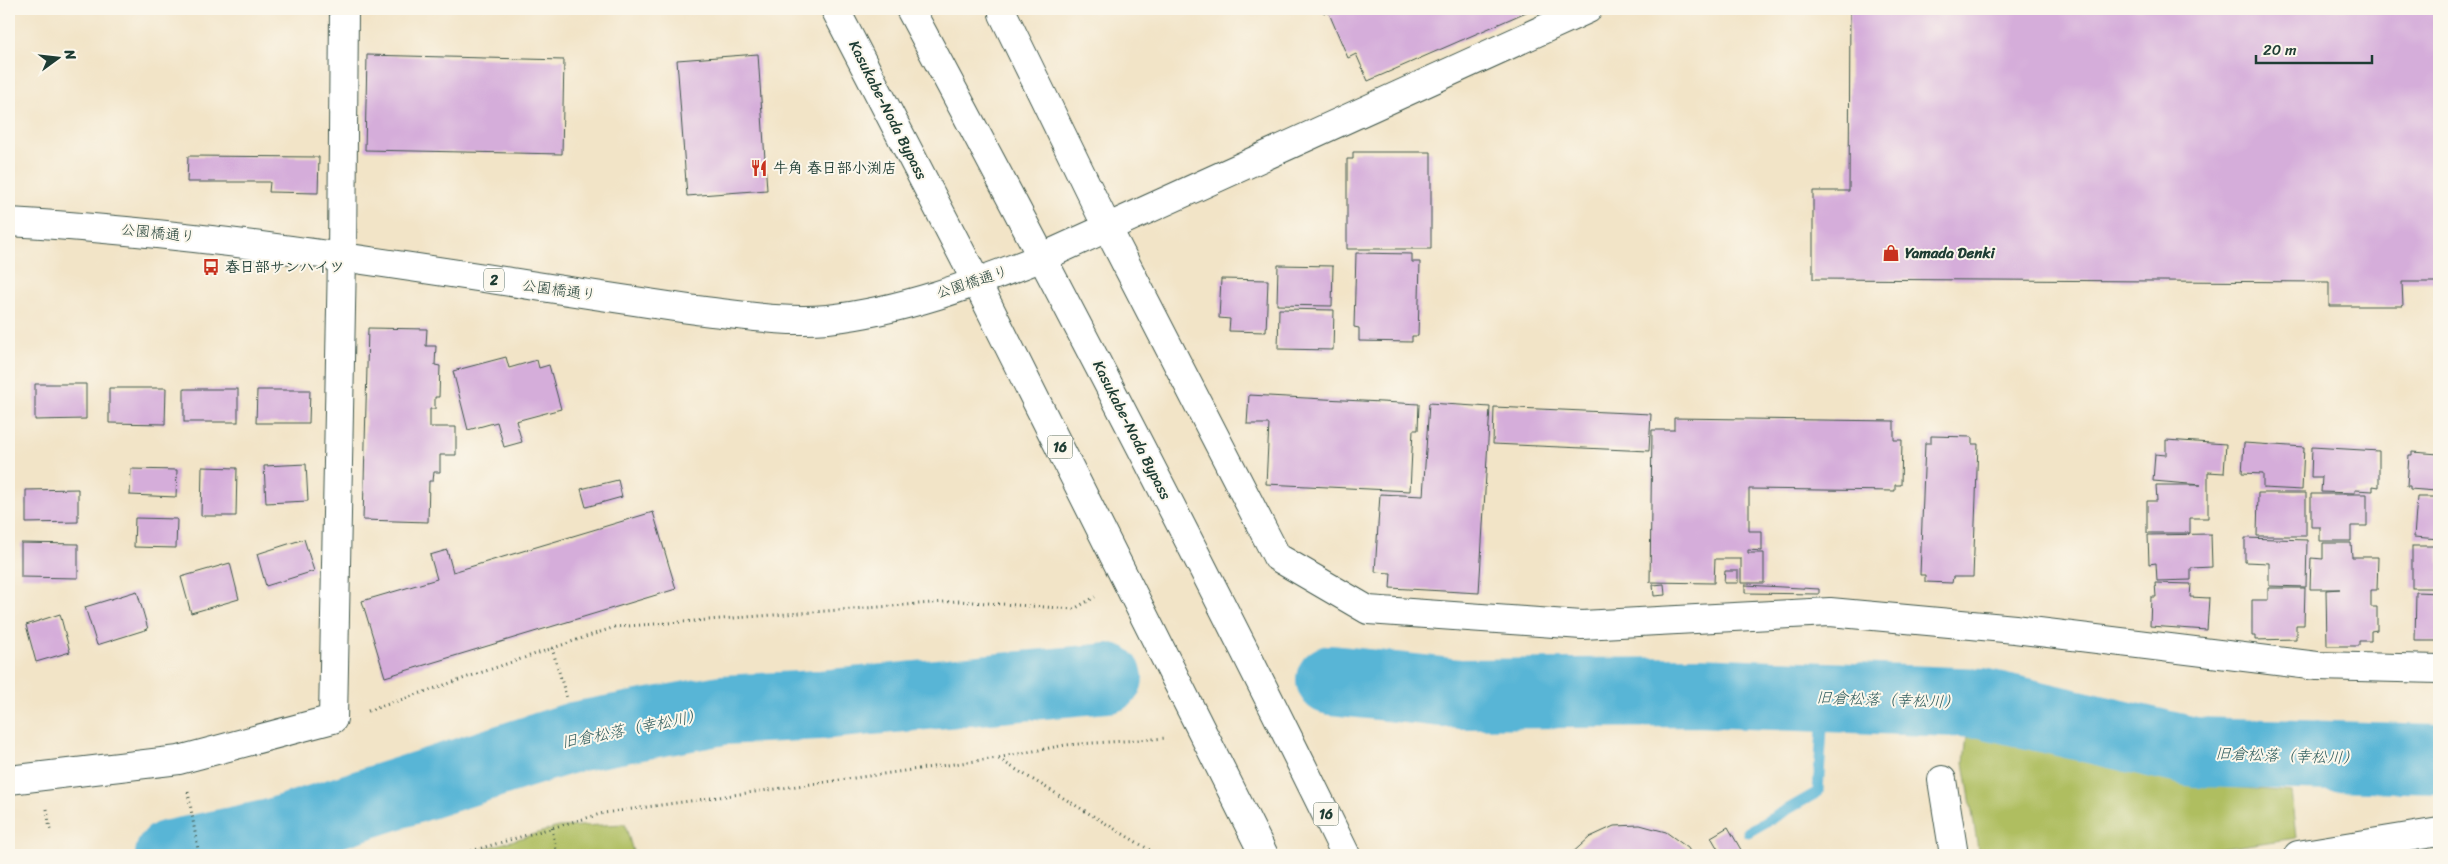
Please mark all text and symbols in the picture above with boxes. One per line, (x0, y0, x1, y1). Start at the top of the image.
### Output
north arrow (32, 32, 82, 82)
scale bar (2256, 32, 2372, 64)
street label: Kasukabe-Noda Bypass (842, 36, 935, 184)
text: 20 m (2263, 37, 2297, 63)
text: N (56, 46, 83, 63)
place label: 牛角 春日部小渕店 (773, 155, 897, 181)
restaurant icon: 牛角 春日部小渕店 (749, 158, 769, 178)
street label: 公園橋通り (119, 216, 197, 250)
place label: Yamada Denki (1905, 240, 1995, 266)
shop icon: Yamada Denki (1881, 243, 1901, 263)
place label: 春日部サンハイツ (225, 254, 344, 280)
bus stop icon: 春日部サンハイツ (201, 257, 221, 277)
street label: 公園橋通り (932, 258, 1012, 306)
road number: 2 (484, 268, 504, 292)
street label: 公園橋通り (520, 272, 598, 308)
street label: Kasukabe-Noda Bypass (1086, 356, 1179, 504)
road number: 16 (1048, 436, 1072, 458)
water label: 旧倉松落（幸松川） (1816, 682, 1960, 717)
water label: 旧倉松落（幸松川） (559, 701, 706, 756)
water label: 旧倉松落（幸松川） (2215, 738, 2359, 773)
road number: 16 (1314, 802, 1338, 826)

